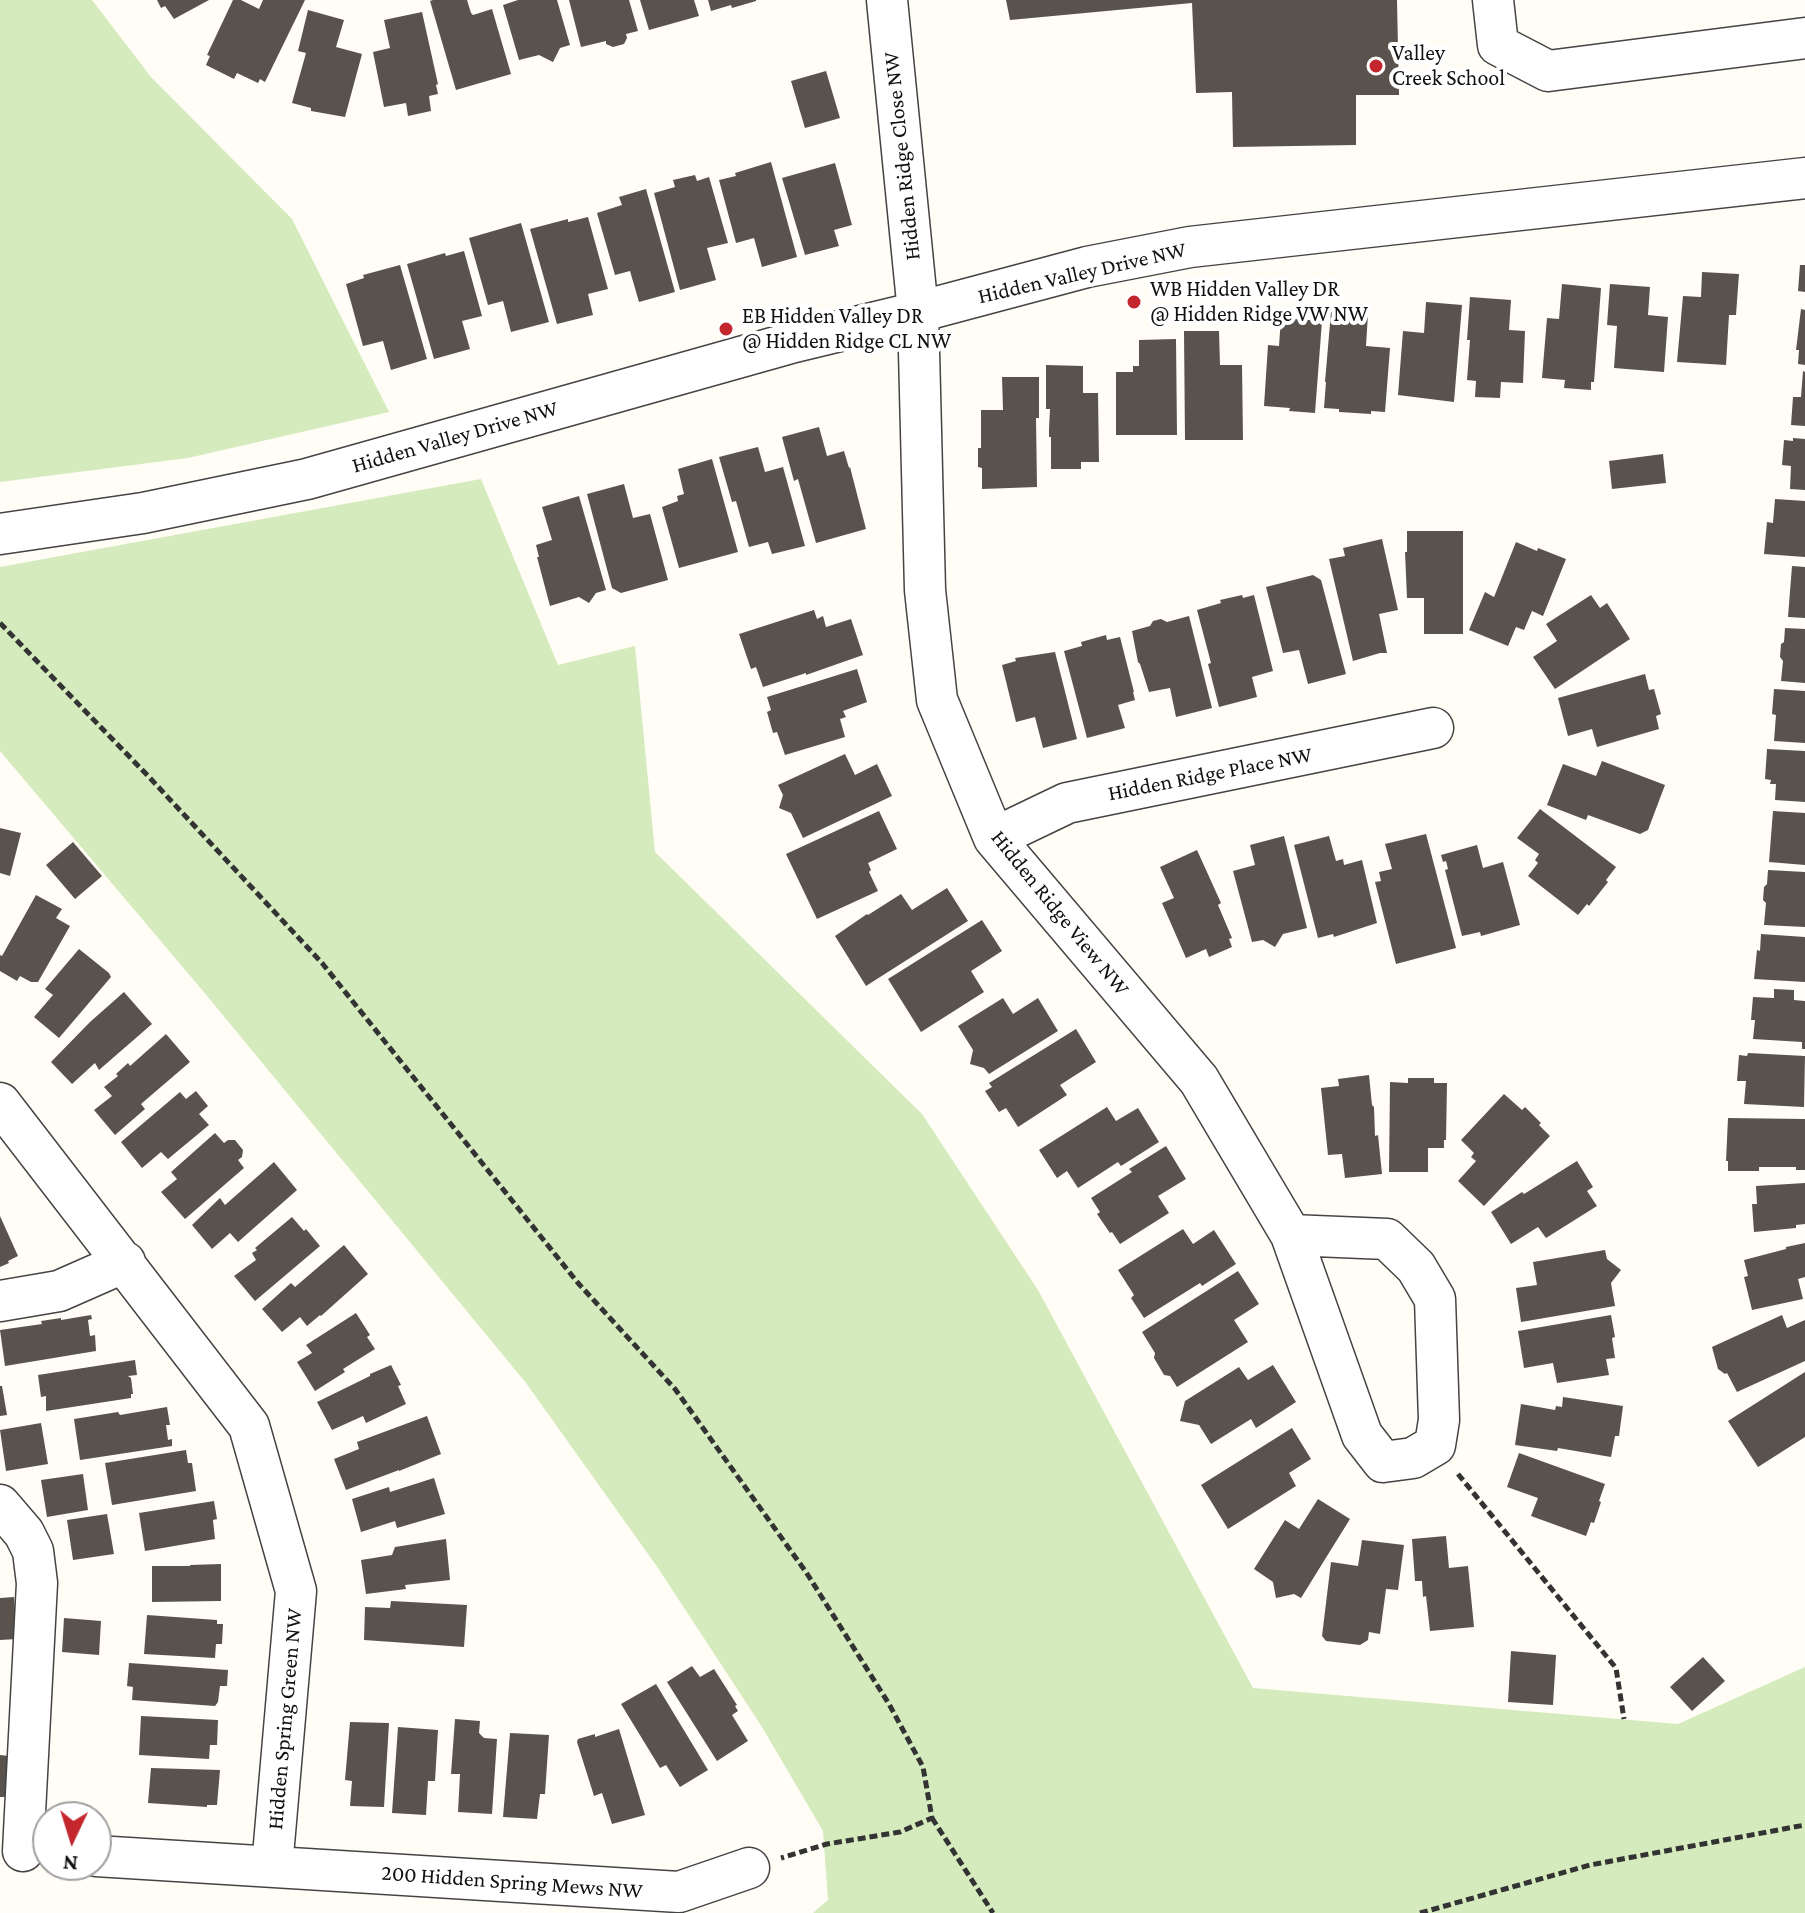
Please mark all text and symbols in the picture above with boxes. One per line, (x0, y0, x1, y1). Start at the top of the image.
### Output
place label: Valley Creek School (1392, 40, 1505, 92)
street label: Hidden Ridge Close NW (878, 50, 926, 262)
marker: Valley Creek School (1367, 57, 1385, 75)
street label: Hidden Valley Drive NW (975, 236, 1189, 310)
place label: WB Hidden Valley DR @ Hidden Ridge VW NW (1150, 276, 1368, 328)
marker: WB Hidden Valley DR @ Hidden Ridge VW NW (1125, 293, 1143, 311)
place label: EB Hidden Valley DR @ Hidden Ridge CL NW (742, 303, 951, 354)
marker: EB Hidden Valley DR @ Hidden Ridge CL NW (717, 320, 735, 338)
street label: Hidden Valley Drive NW (349, 395, 561, 479)
street label: Hidden Ridge Place NW (1106, 741, 1314, 807)
street label: Hidden Ridge View NW (985, 825, 1135, 1001)
street label: Hidden Spring Green NW (262, 1607, 308, 1831)
north arrow (32, 1801, 112, 1881)
text: N (62, 1850, 79, 1876)
street label: 200 Hidden Spring Mews NW (380, 1860, 644, 1904)

